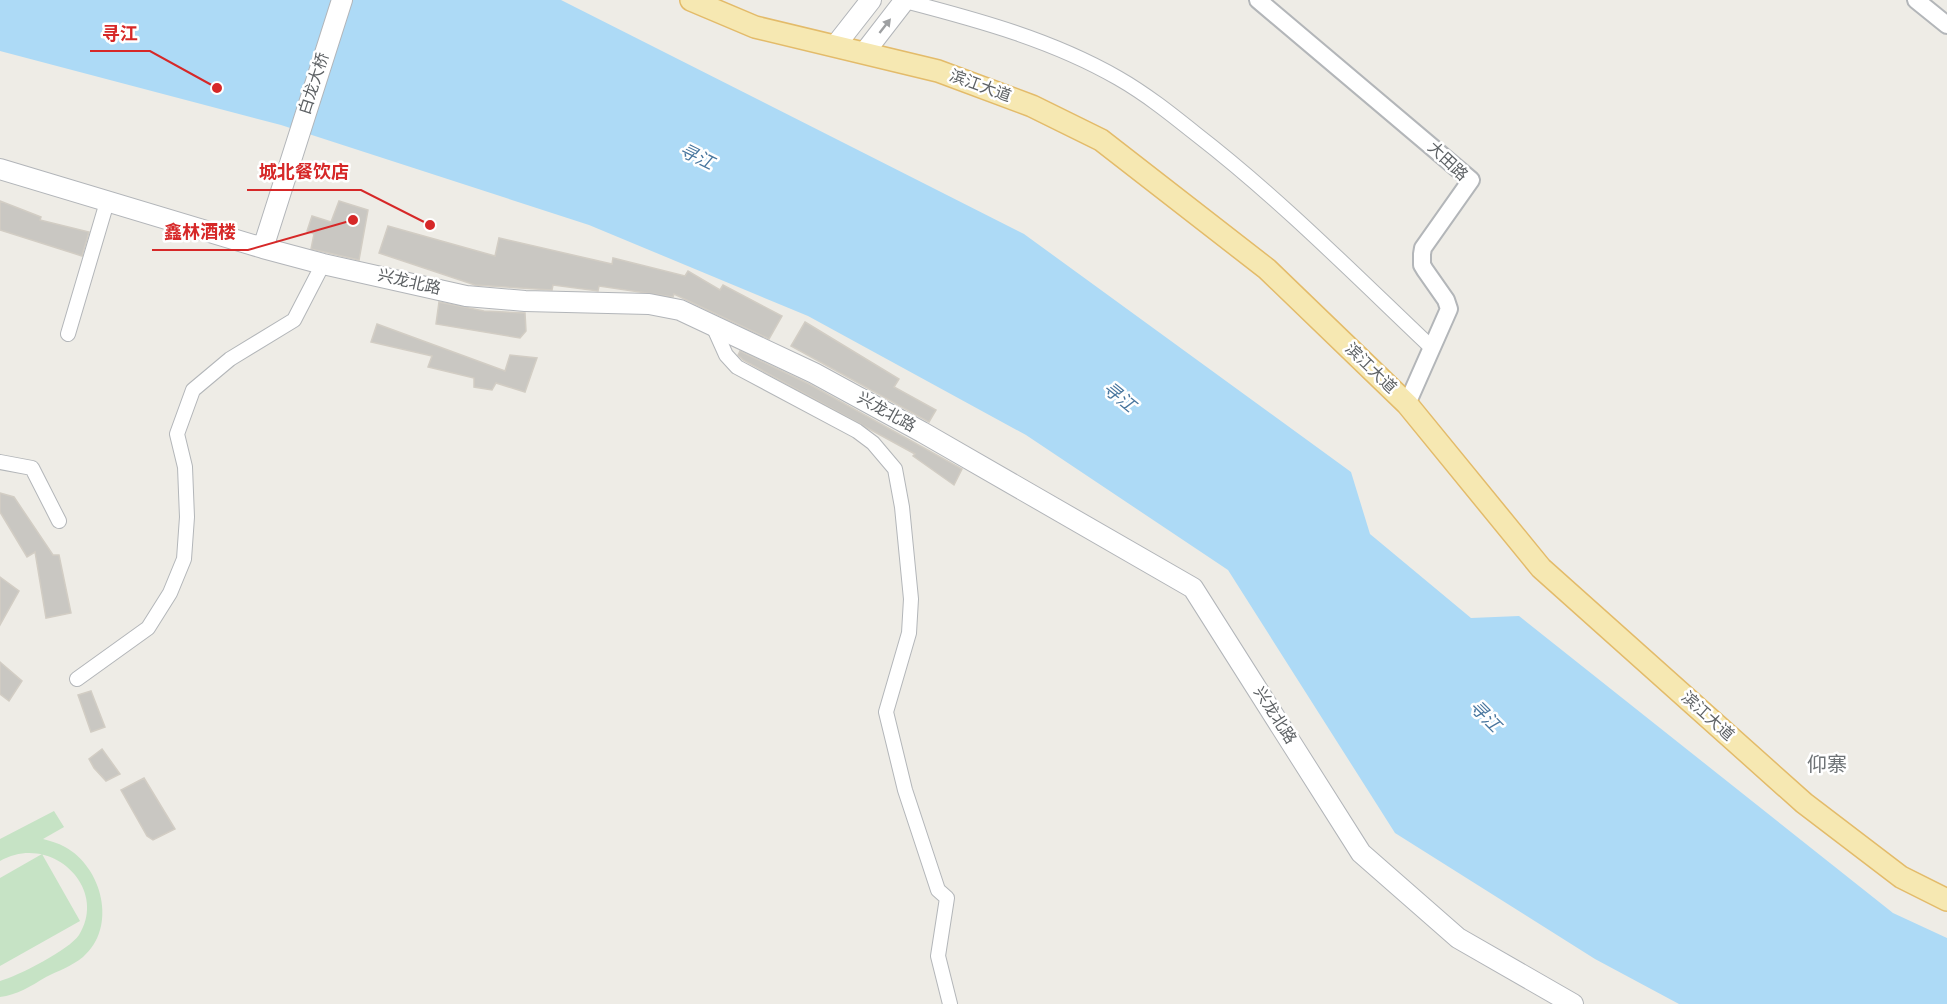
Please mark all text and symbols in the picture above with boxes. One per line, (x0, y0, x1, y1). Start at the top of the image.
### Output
callout: 寻江 (90, 15, 150, 51)
one-way arrow (878, 19, 890, 34)
text: 寻江 (102, 24, 138, 47)
street label: 白龙大桥 (296, 50, 334, 118)
street label: 滨江大道 (947, 67, 1013, 107)
street label: 大田路 (1423, 138, 1471, 186)
water label: 寻江 (675, 140, 719, 177)
callout: 城北餐饮店 (247, 154, 361, 190)
text: 城北餐饮店 (259, 162, 349, 185)
callout: 鑫林酒楼 (152, 214, 248, 250)
text: 鑫林酒楼 (164, 222, 236, 245)
street label: 兴龙北路 (376, 266, 442, 300)
street label: 滨江大道 (1340, 340, 1400, 398)
water label: 寻江 (1097, 378, 1141, 420)
street label: 兴龙北路 (853, 389, 919, 437)
street label: 兴龙北路 (1248, 684, 1300, 748)
street label: 滨江大道 (1677, 688, 1737, 746)
water label: 寻江 (1463, 696, 1506, 739)
district label: 仰寨 (1807, 753, 1847, 779)

